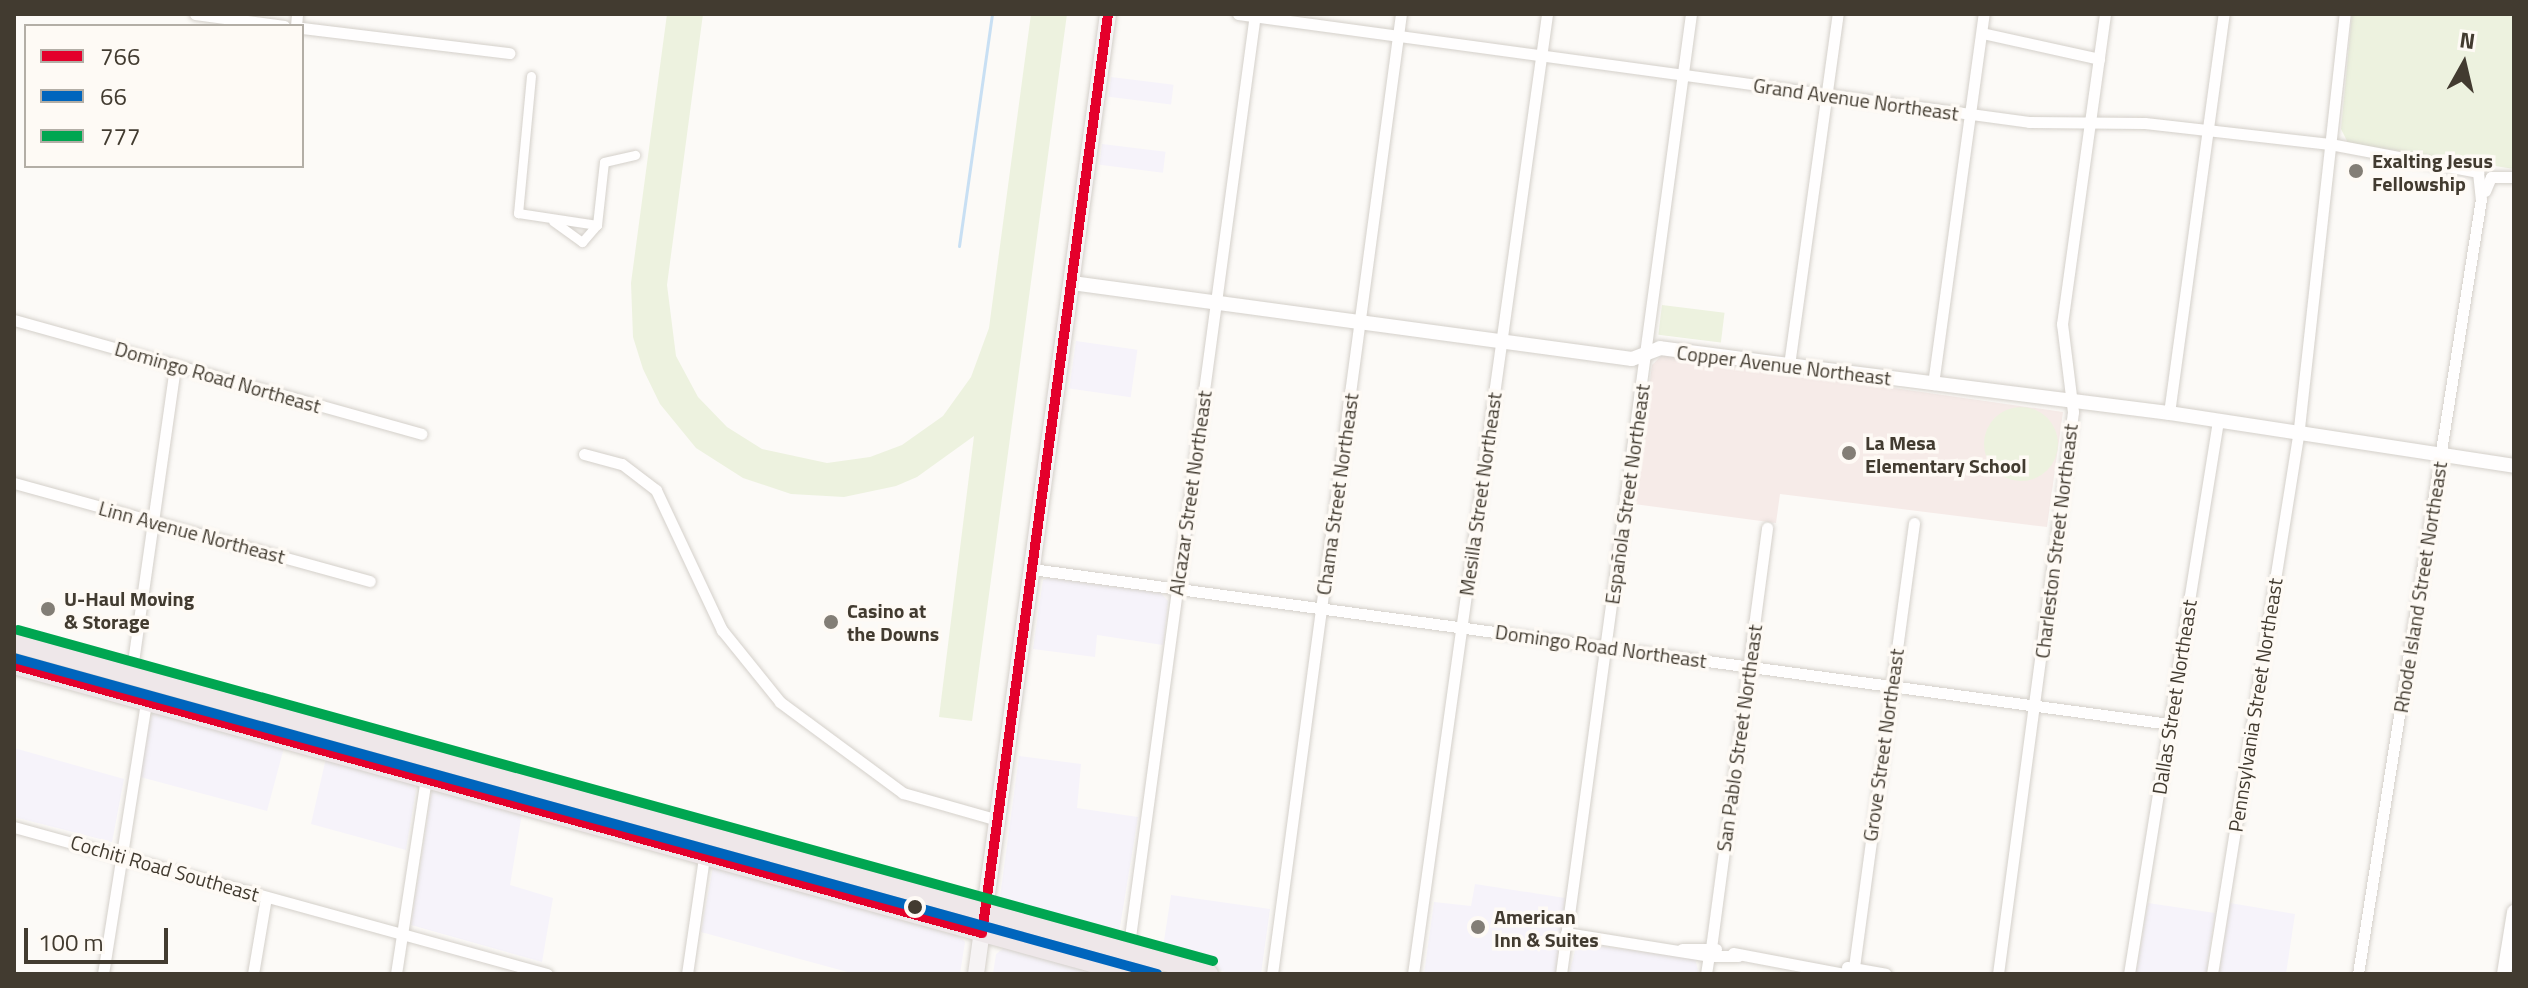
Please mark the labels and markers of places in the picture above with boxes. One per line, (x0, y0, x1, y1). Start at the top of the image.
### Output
place label: Exalting Jesus Fellowship (2372, 148, 2493, 195)
marker: Exalting Jesus Fellowship (2347, 162, 2365, 180)
place label: La Mesa Elementary School (1865, 430, 2027, 477)
marker: La Mesa Elementary School (1840, 444, 1858, 462)
place label: U-Haul Moving & Storage (64, 586, 194, 633)
place label: Casino at the Downs (847, 598, 939, 645)
marker: U-Haul Moving & Storage (39, 600, 57, 618)
marker: Casino at the Downs (822, 613, 840, 631)
unlabelled marker (907, 899, 923, 915)
place label: American Inn & Suites (1494, 904, 1599, 951)
marker: American Inn & Suites (1469, 918, 1487, 936)

